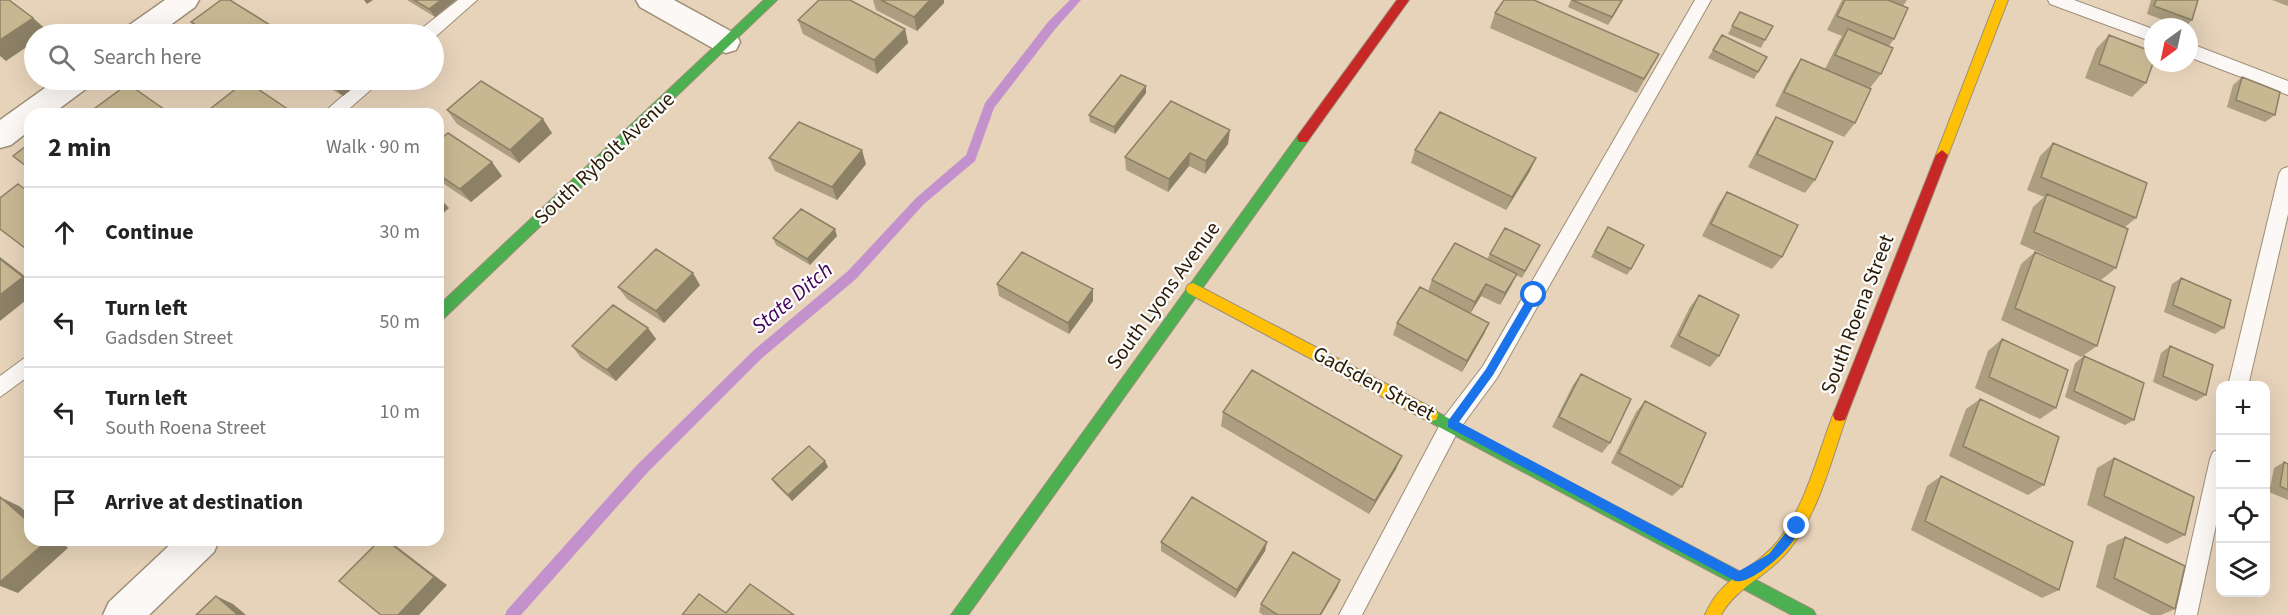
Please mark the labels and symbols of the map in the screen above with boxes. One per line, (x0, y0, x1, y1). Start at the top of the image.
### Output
north arrow (2144, 18, 2198, 72)
street label: South Rybolt Avenue (527, 85, 681, 231)
street label: South Lyons Avenue (1099, 215, 1227, 375)
street label: South Roena Street (1813, 230, 1901, 398)
water label: State Ditch (744, 254, 840, 342)
route start (1520, 281, 1546, 307)
street label: Gadsden Street (1308, 338, 1440, 428)
route end (1783, 512, 1809, 538)

